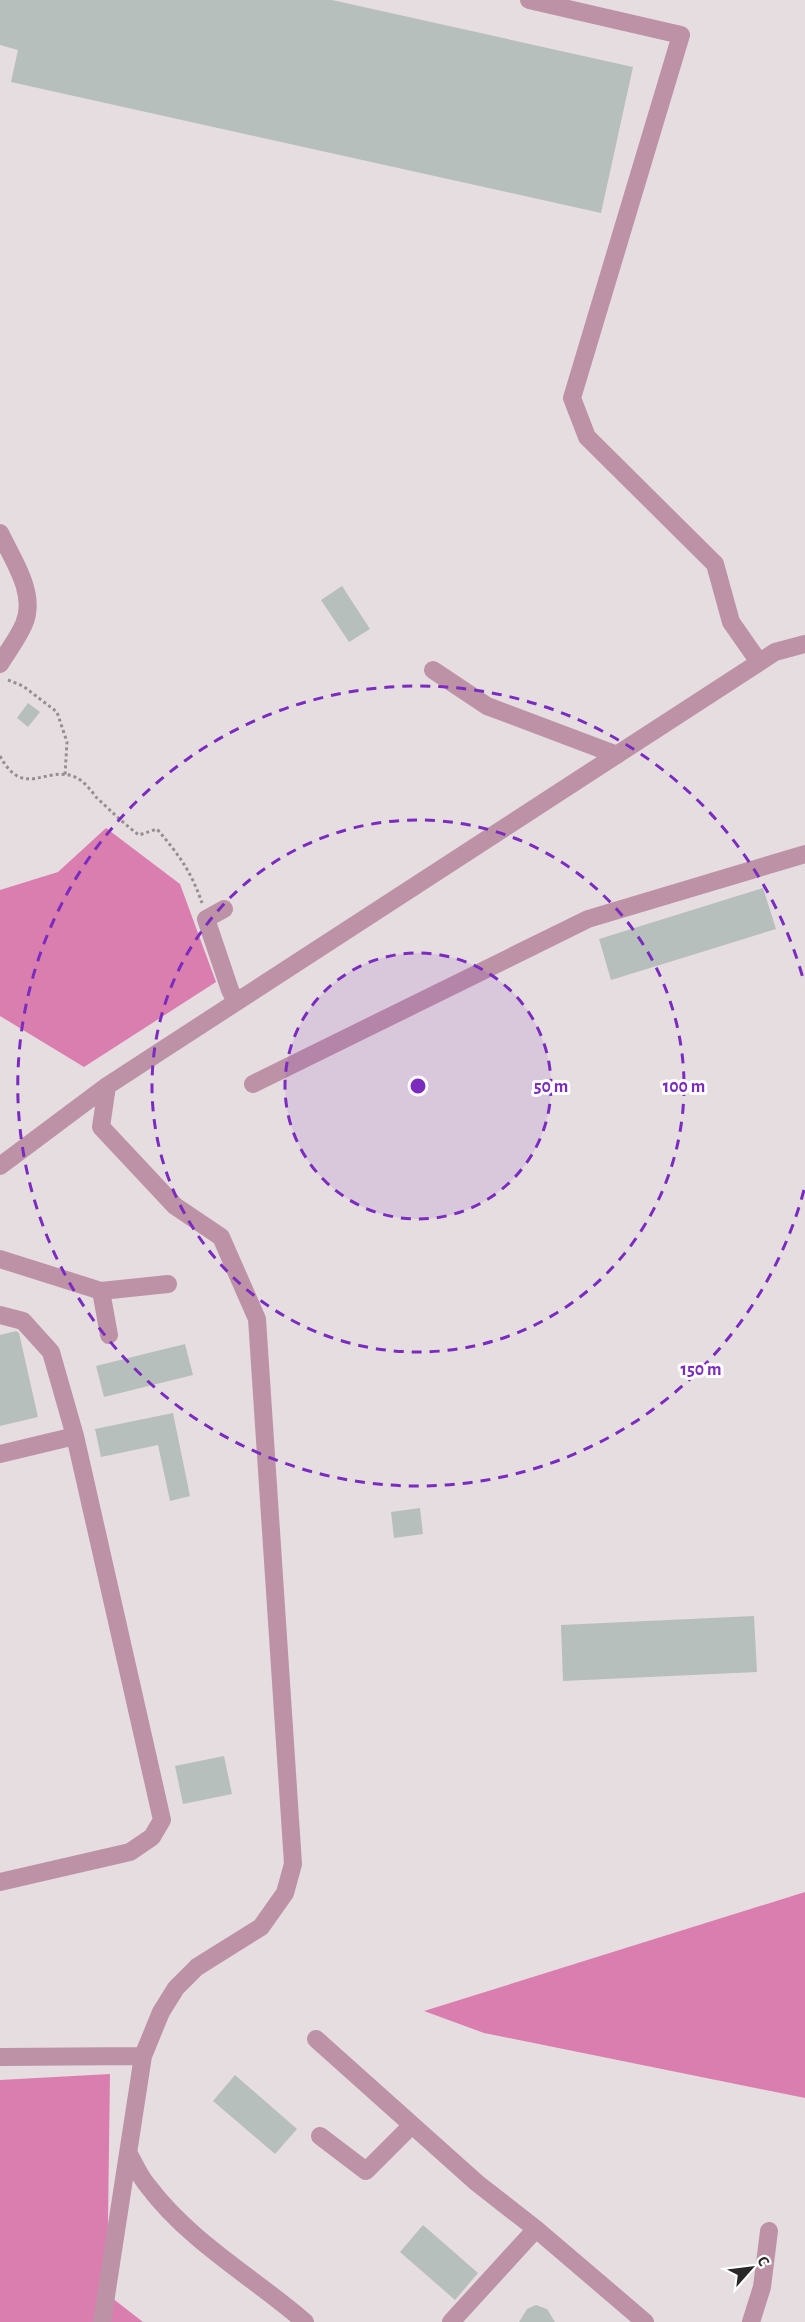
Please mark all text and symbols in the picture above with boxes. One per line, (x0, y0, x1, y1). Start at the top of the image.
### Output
centre of rings (408, 1076, 428, 1096)
text: 50 m (534, 1078, 568, 1096)
text: 100 m (663, 1078, 705, 1096)
text: 150 m (681, 1361, 721, 1379)
north arrow (721, 2238, 781, 2298)
text: С (754, 2254, 773, 2269)

